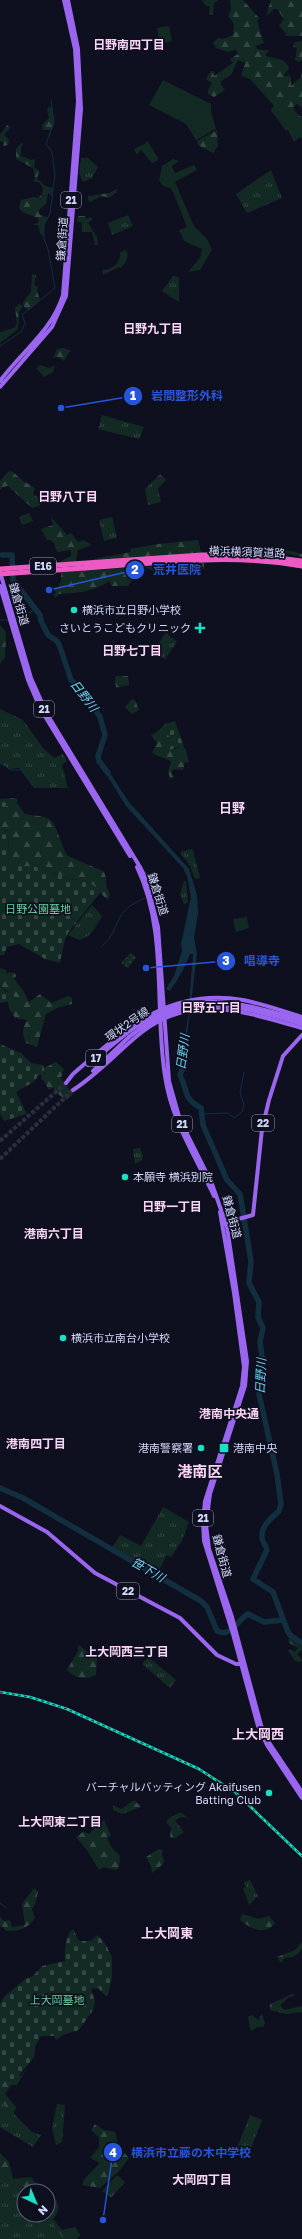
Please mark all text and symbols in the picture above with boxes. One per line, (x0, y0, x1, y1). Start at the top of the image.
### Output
district label: 日野南四丁目 (93, 37, 165, 52)
road number: 21 (61, 192, 81, 208)
street label: 鎌倉街道 (53, 217, 70, 261)
district label: 日野九丁目 (123, 321, 183, 336)
callout: 岩間整形外科 (123, 384, 231, 408)
text: 1 (130, 388, 136, 403)
text: 岩間整形外科 (151, 388, 223, 403)
district label: 日野八丁目 (38, 489, 98, 504)
street label: 横浜横須賀道路 (208, 544, 286, 559)
road number: E16 (30, 558, 56, 574)
callout: 荒井医院 (125, 558, 209, 582)
text: 2 (131, 562, 139, 577)
text: 荒井医院 (153, 562, 201, 577)
street label: 鎌倉街道 (7, 581, 32, 627)
place label: 横浜市立日野小学校 (82, 603, 181, 616)
marker: 横浜市立日野小学校 (69, 605, 79, 615)
place label: さいとうこどもクリニック (59, 621, 191, 634)
marker: さいとうこどもクリニック (194, 622, 206, 634)
district label: 日野七丁目 (102, 643, 162, 658)
water label: 日野川 (67, 677, 103, 716)
road number: 21 (34, 701, 54, 717)
district label: 日野 (219, 800, 245, 816)
street label: 鎌倉街道 (146, 871, 171, 917)
park label: 日野公園墓地 (5, 902, 71, 915)
callout: 唱導寺 (216, 949, 288, 973)
text: 3 (222, 953, 230, 968)
text: 唱導寺 (244, 953, 280, 968)
district label: 日野五丁目 (181, 1000, 241, 1015)
street label: 環状2号線 (102, 1004, 151, 1043)
water label: 日野川 (173, 1031, 192, 1071)
road number: 17 (86, 1050, 106, 1066)
road number: 22 (252, 1115, 274, 1131)
road number: 21 (172, 1116, 192, 1132)
place label: 本願寺 横浜別院 (133, 1170, 213, 1183)
marker: 本願寺 横浜別院 (120, 1172, 130, 1182)
street label: 鎌倉街道 (221, 1194, 244, 1240)
district label: 日野一丁目 (142, 1199, 202, 1214)
district label: 港南六丁目 (24, 1226, 84, 1241)
place label: 横浜市立南台小学校 (71, 1331, 170, 1344)
marker: 横浜市立南台小学校 (58, 1333, 68, 1343)
water label: 日野川 (252, 1356, 269, 1394)
district label: 港南中央通 (199, 1406, 259, 1421)
district label: 港南四丁目 (6, 1436, 66, 1451)
place label: 港南警察署 (138, 1441, 193, 1454)
place label: 港南中央 (233, 1441, 278, 1454)
marker: 港南中央 (218, 1442, 230, 1454)
marker: 港南警察署 (196, 1443, 206, 1453)
district label: 港南区 (177, 1462, 223, 1480)
road number: 21 (193, 1510, 213, 1526)
street label: 鎌倉街道 (211, 1533, 234, 1579)
water label: 笹下川 (129, 1554, 169, 1586)
road number: 22 (117, 1583, 139, 1599)
district label: 上大岡西三丁目 (85, 1644, 169, 1659)
district label: 上大岡西 (232, 1726, 284, 1742)
place label: バーチャルバッティング Akaifusen Batting Club (86, 1780, 261, 1806)
marker: バーチャルバッティング Akaifusen Batting Club (264, 1788, 274, 1798)
district label: 上大岡東二丁目 (18, 1814, 102, 1829)
district label: 上大岡東 (141, 1925, 193, 1941)
park label: 上大岡墓地 (30, 1993, 85, 2006)
callout: 横浜市立藤の木中学校 (103, 2140, 259, 2164)
text: 4 (109, 2145, 117, 2160)
text: 横浜市立藤の木中学校 (131, 2145, 251, 2160)
district label: 大岡四丁目 (172, 2172, 232, 2187)
north arrow (16, 2183, 56, 2223)
text: N (36, 2203, 51, 2218)

